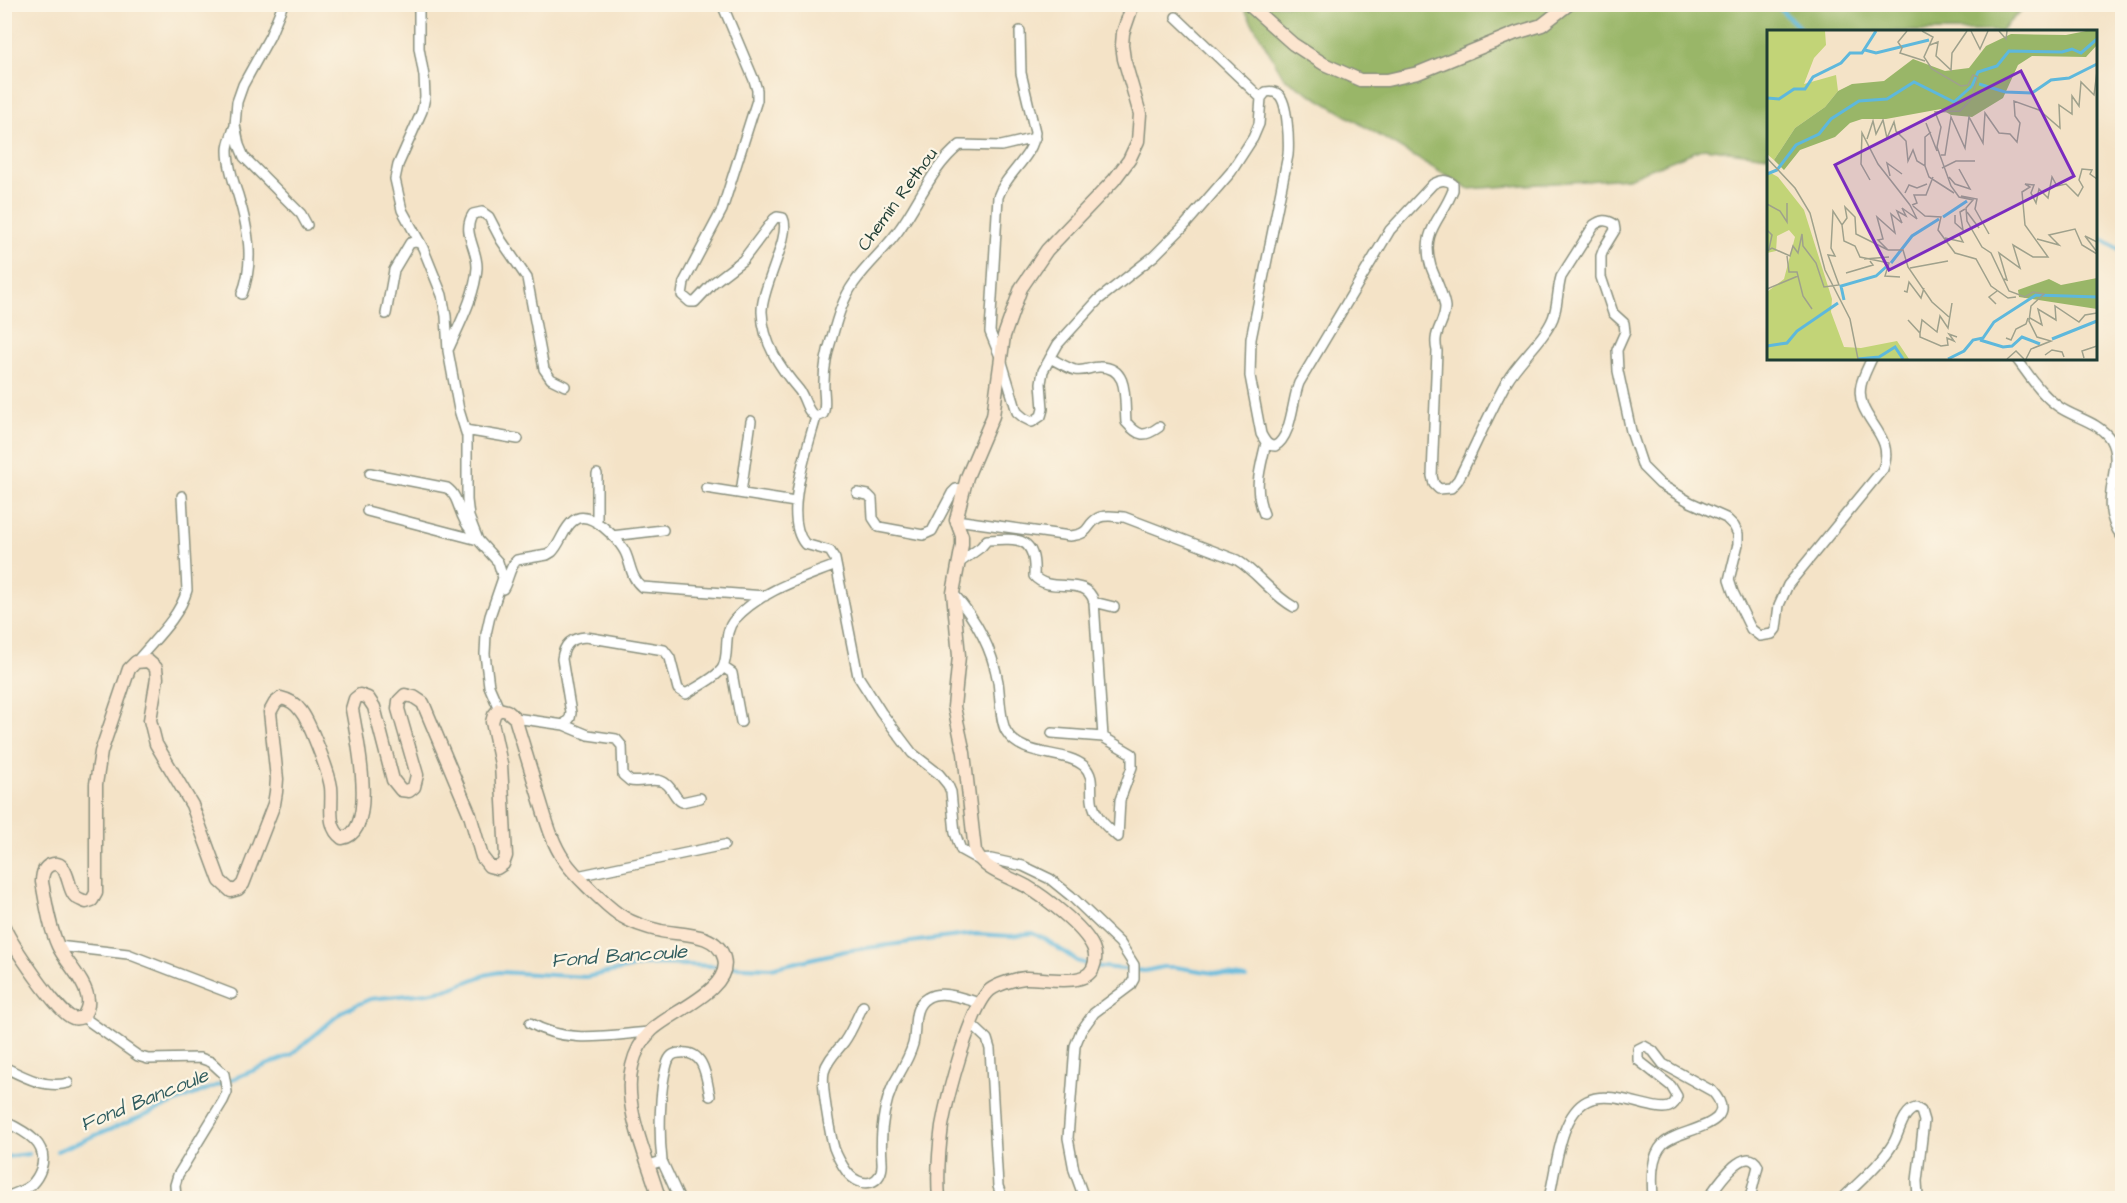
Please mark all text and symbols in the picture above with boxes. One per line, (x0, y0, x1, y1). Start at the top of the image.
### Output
inset map (1767, 30, 2097, 360)
street label: Chemin Rethou (851, 142, 943, 256)
water label: Fond Bancoule (550, 937, 689, 975)
water label: Fond Bancoule (76, 1061, 214, 1138)

